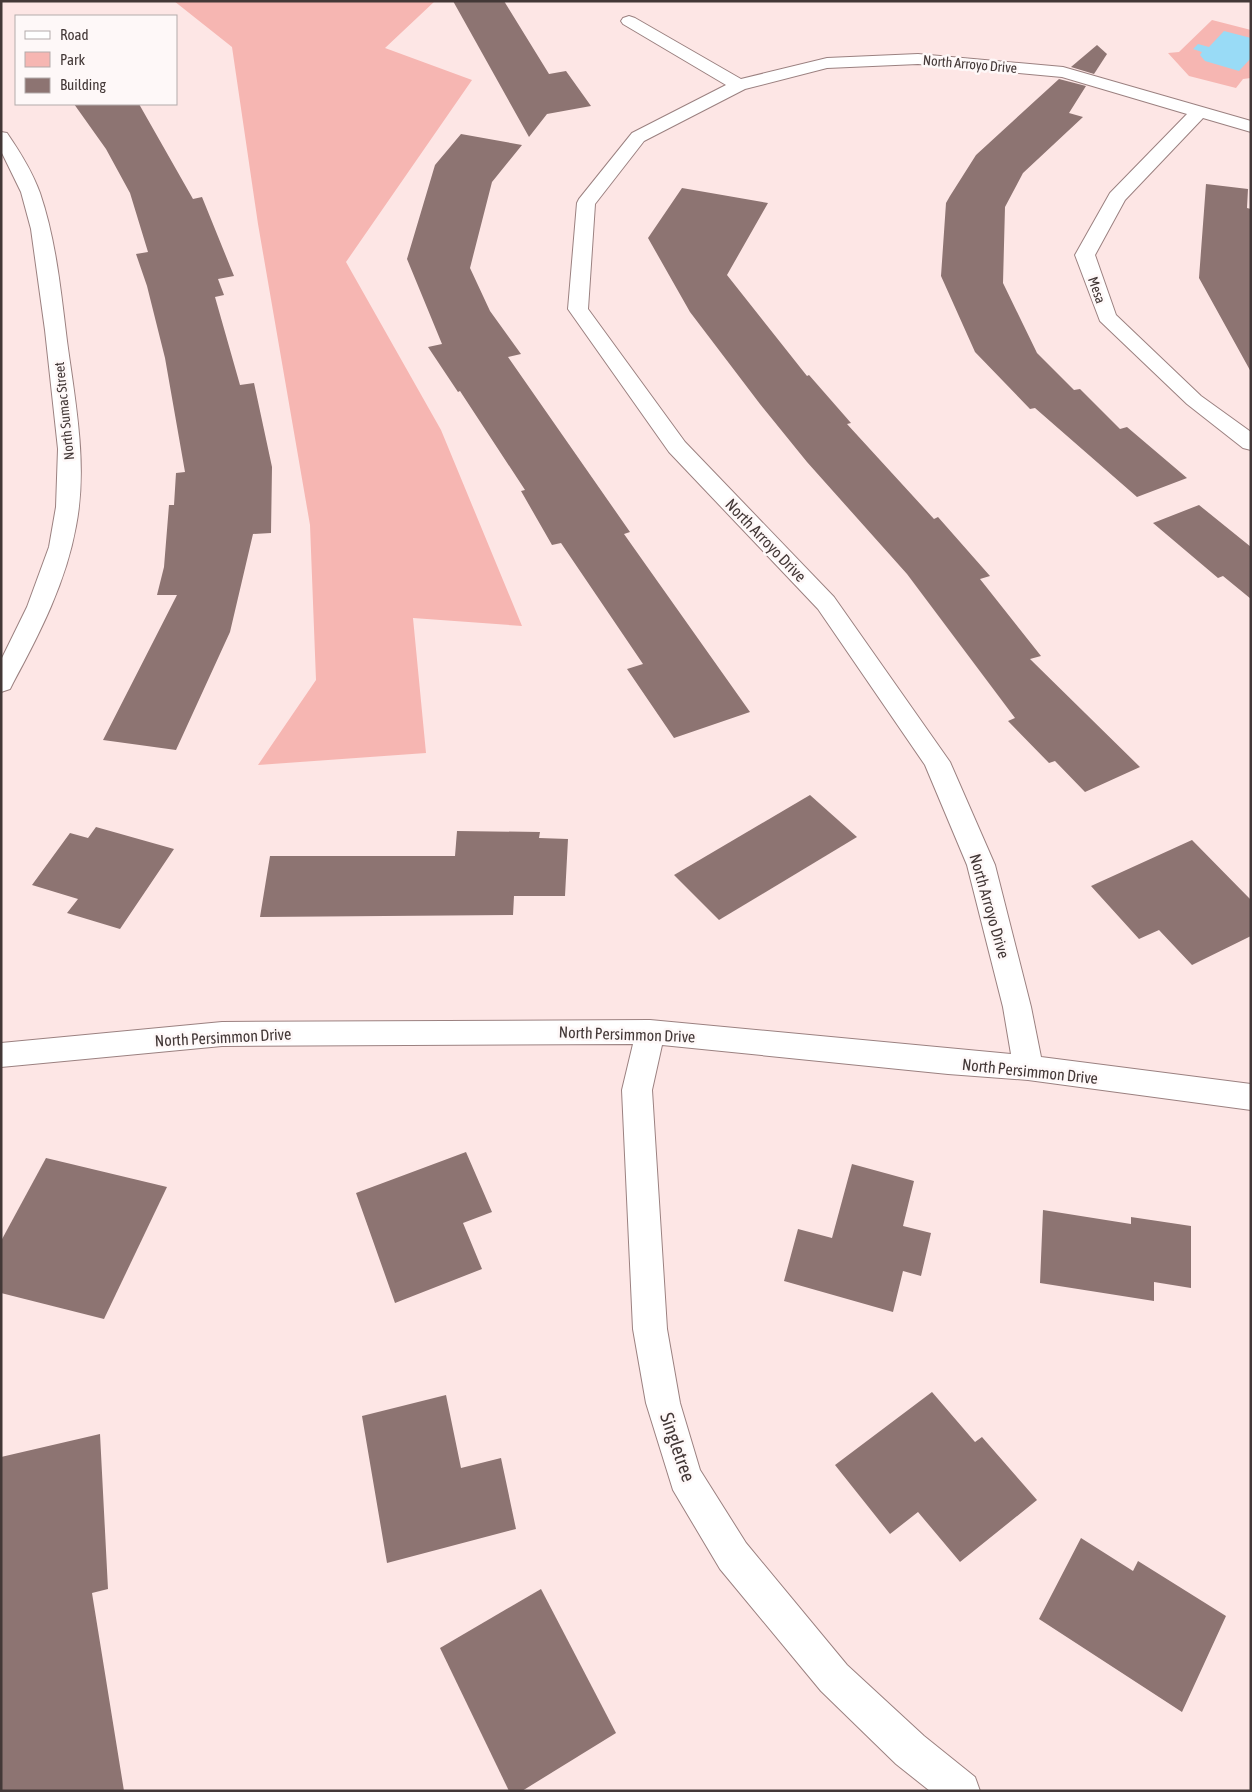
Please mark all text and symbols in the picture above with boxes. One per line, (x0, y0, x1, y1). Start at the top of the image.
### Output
legend (15, 15, 178, 105)
text: Road (60, 26, 89, 43)
text: Park (60, 51, 85, 68)
street label: North Arroyo Drive (922, 52, 1018, 76)
text: Building (60, 76, 106, 93)
street label: Mesa (1085, 275, 1109, 305)
street label: North Sumac Street (51, 361, 77, 461)
street label: North Arroyo Drive (721, 495, 810, 586)
street label: North Arroyo Drive (966, 852, 1014, 961)
street label: North Persimmon Drive (558, 1023, 696, 1045)
street label: North Persimmon Drive (154, 1024, 292, 1050)
street label: North Persimmon Drive (961, 1055, 1099, 1087)
street label: Singletree (656, 1410, 700, 1484)

